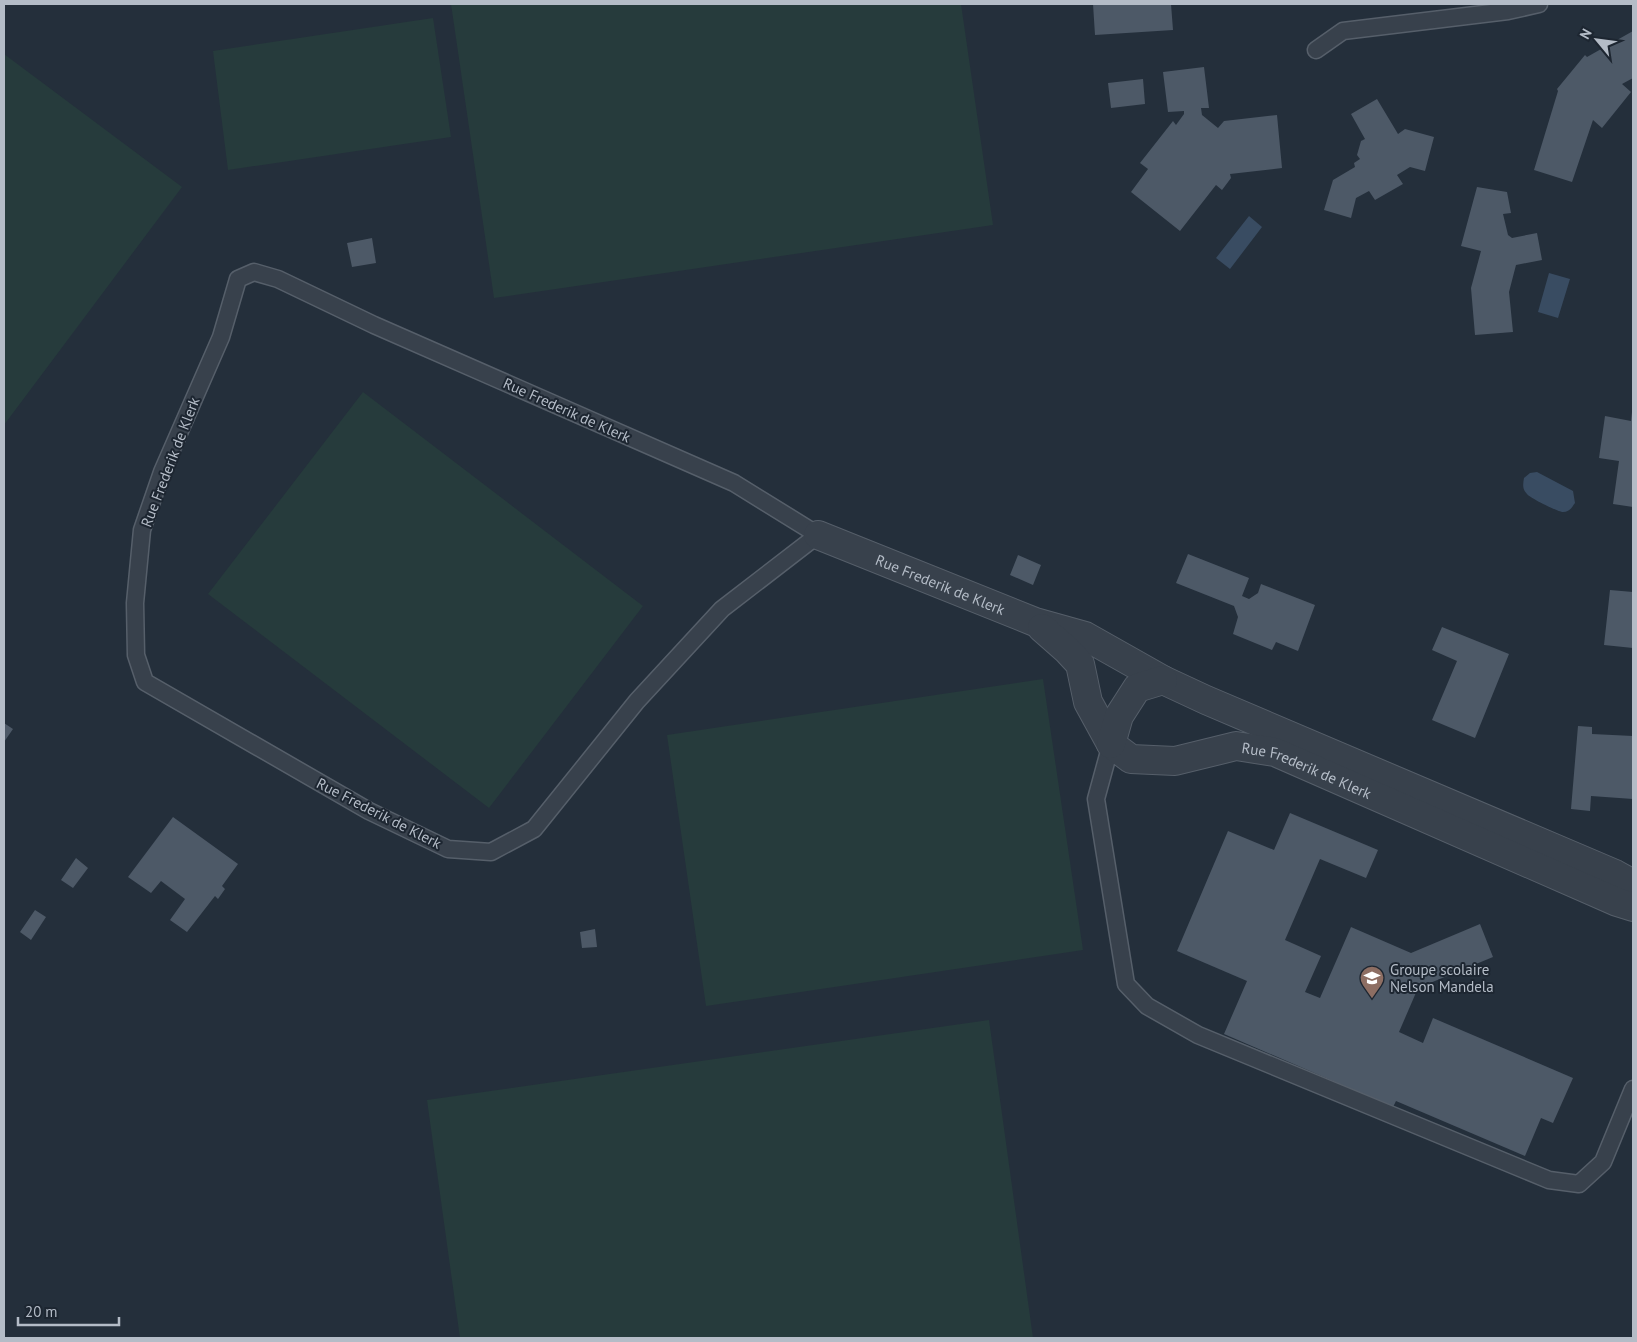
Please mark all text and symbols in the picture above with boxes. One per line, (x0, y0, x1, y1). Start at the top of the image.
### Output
north arrow (1572, 15, 1622, 65)
text: N (1576, 25, 1596, 42)
street label: Rue Frederik de Klerk (500, 373, 634, 447)
street label: Rue Frederik de Klerk (136, 394, 204, 530)
street label: Rue Frederik de Klerk (873, 550, 1009, 619)
street label: Rue Frederik de Klerk (1241, 738, 1375, 803)
street label: Rue Frederik de Klerk (313, 773, 445, 853)
place label: Groupe scolaire Nelson Mandela (1390, 960, 1494, 996)
school or university icon: Groupe scolaire Nelson Mandela (1359, 965, 1385, 999)
scale bar (18, 1294, 119, 1326)
text: 20 m (25, 1302, 58, 1321)

